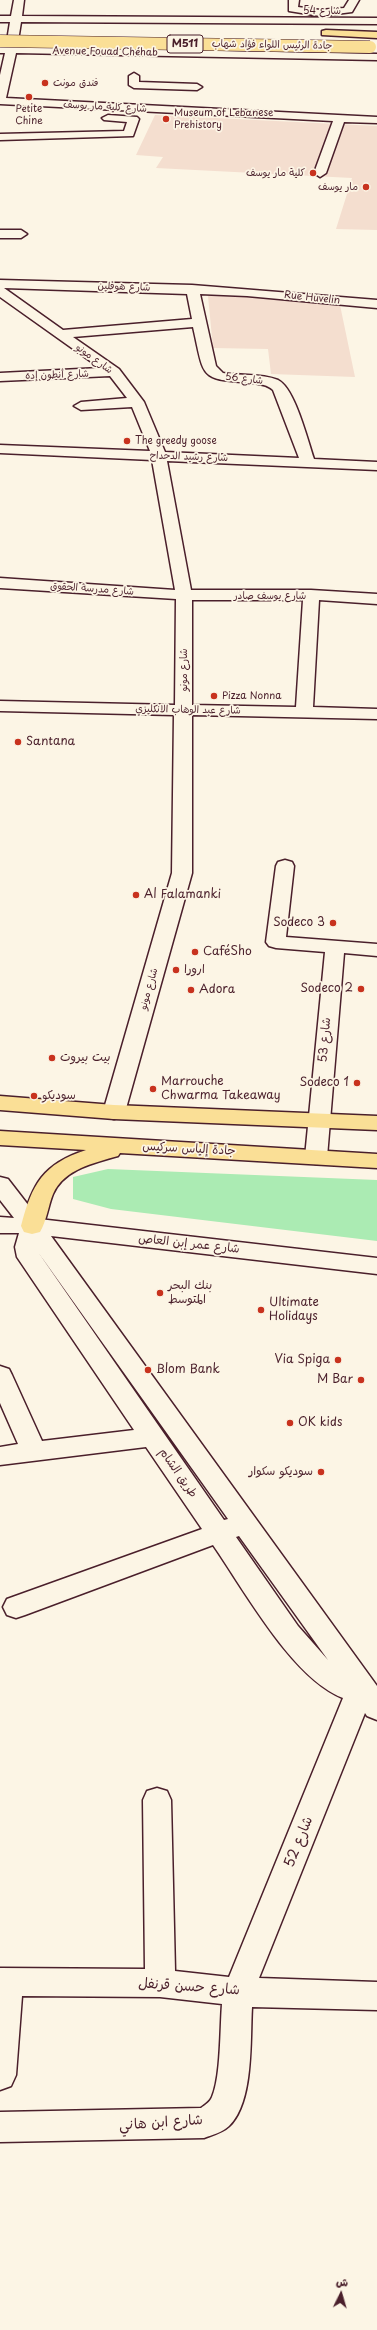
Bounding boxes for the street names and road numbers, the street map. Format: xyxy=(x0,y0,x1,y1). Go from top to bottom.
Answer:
street label: شارع 54 xyxy=(303,5,341,17)
road number: M511 xyxy=(167,35,203,53)
street label: جادة الرئيس اللواء فؤاد شهاب xyxy=(212,38,332,52)
street label: Avenue Fouad Chéhab xyxy=(52,45,158,59)
street label: شارع كلية مار يوسف xyxy=(63,99,147,115)
street label: شارع هوفلين xyxy=(97,280,151,294)
street label: Rue Huvelin xyxy=(283,289,341,307)
street label: شارع مونو xyxy=(73,342,115,376)
street label: شارع أنطون إده xyxy=(25,368,89,382)
street label: شارع 56 xyxy=(224,371,264,387)
street label: شارع رشيد الدحداح xyxy=(150,450,228,464)
street label: شارع مدرسة الحقوق xyxy=(50,580,134,598)
street label: شارع يوسف صادر xyxy=(234,590,306,602)
street label: شارع مونو xyxy=(178,649,190,691)
street label: شارع عبد الوهاب الانكليزي xyxy=(135,703,241,717)
street label: شارع مونو xyxy=(137,967,161,1011)
street label: شارع 53 xyxy=(316,1017,334,1063)
street label: جادة إلياس سركيس xyxy=(142,1139,236,1159)
street label: شارع عمر إبن العاص xyxy=(138,1232,240,1256)
street label: طريق الشام xyxy=(156,1445,200,1501)
street label: شارع 52 xyxy=(281,1814,317,1870)
street label: شارع حسن قرنفل xyxy=(138,1975,240,1999)
street label: شارع ابن هاني xyxy=(119,2112,203,2134)

